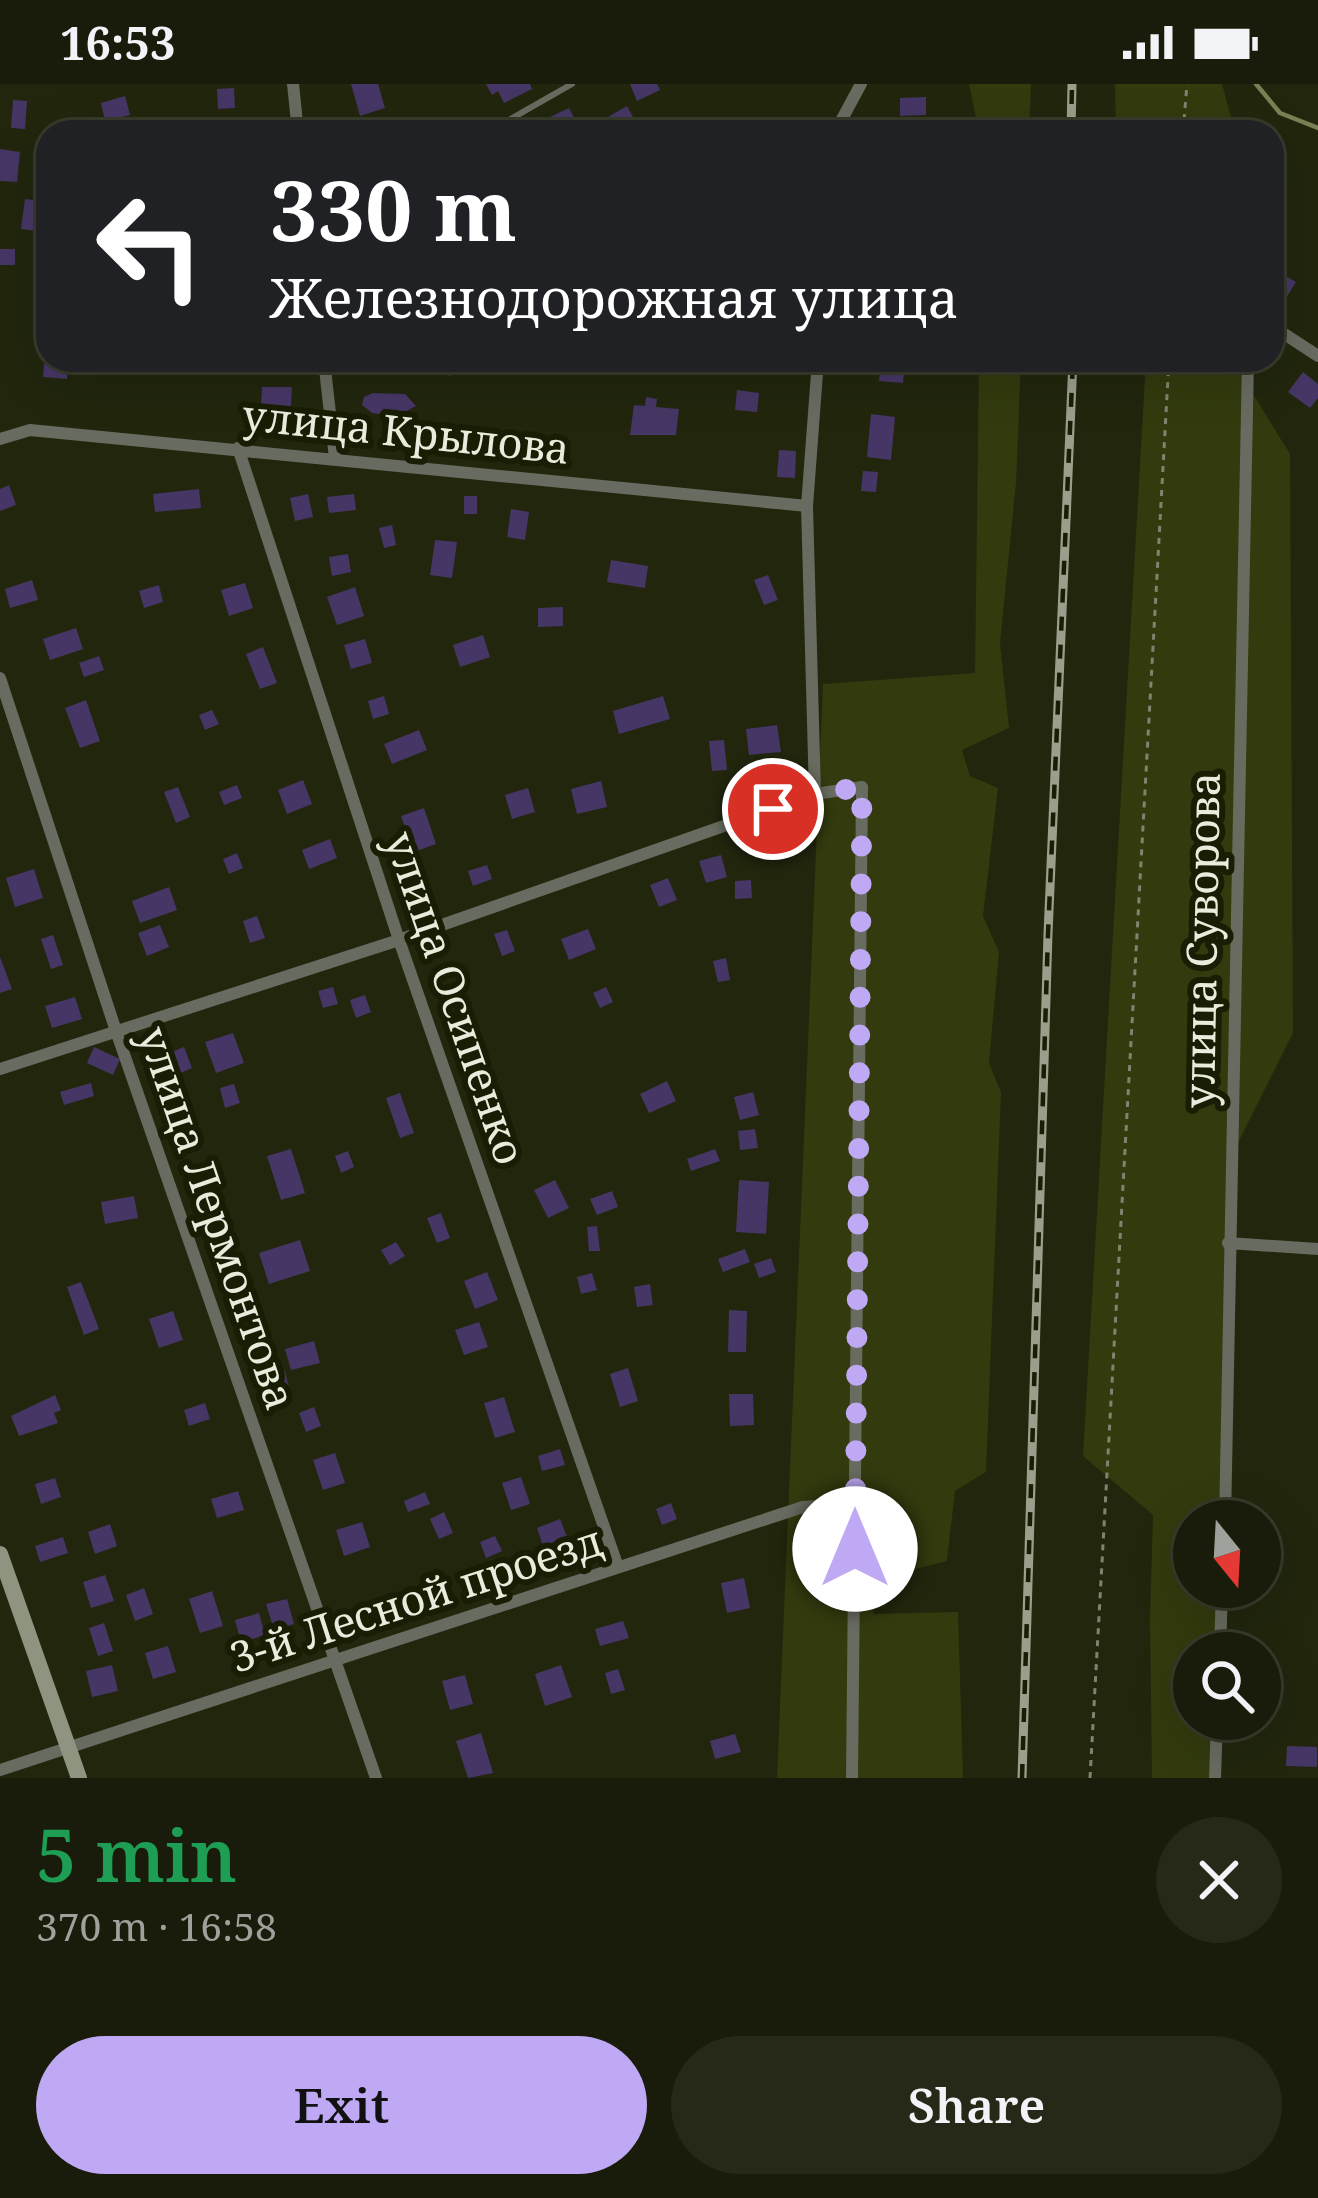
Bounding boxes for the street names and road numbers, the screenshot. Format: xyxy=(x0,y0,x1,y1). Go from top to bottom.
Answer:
street label: улица Крылова xyxy=(240,385,573,476)
street label: улица Суворова xyxy=(1169,772,1232,1108)
street label: улица Осипенко xyxy=(373,824,540,1171)
street label: улица Лермонтова xyxy=(126,1019,311,1417)
street label: 3-й Лесной проезд xyxy=(222,1510,609,1685)

